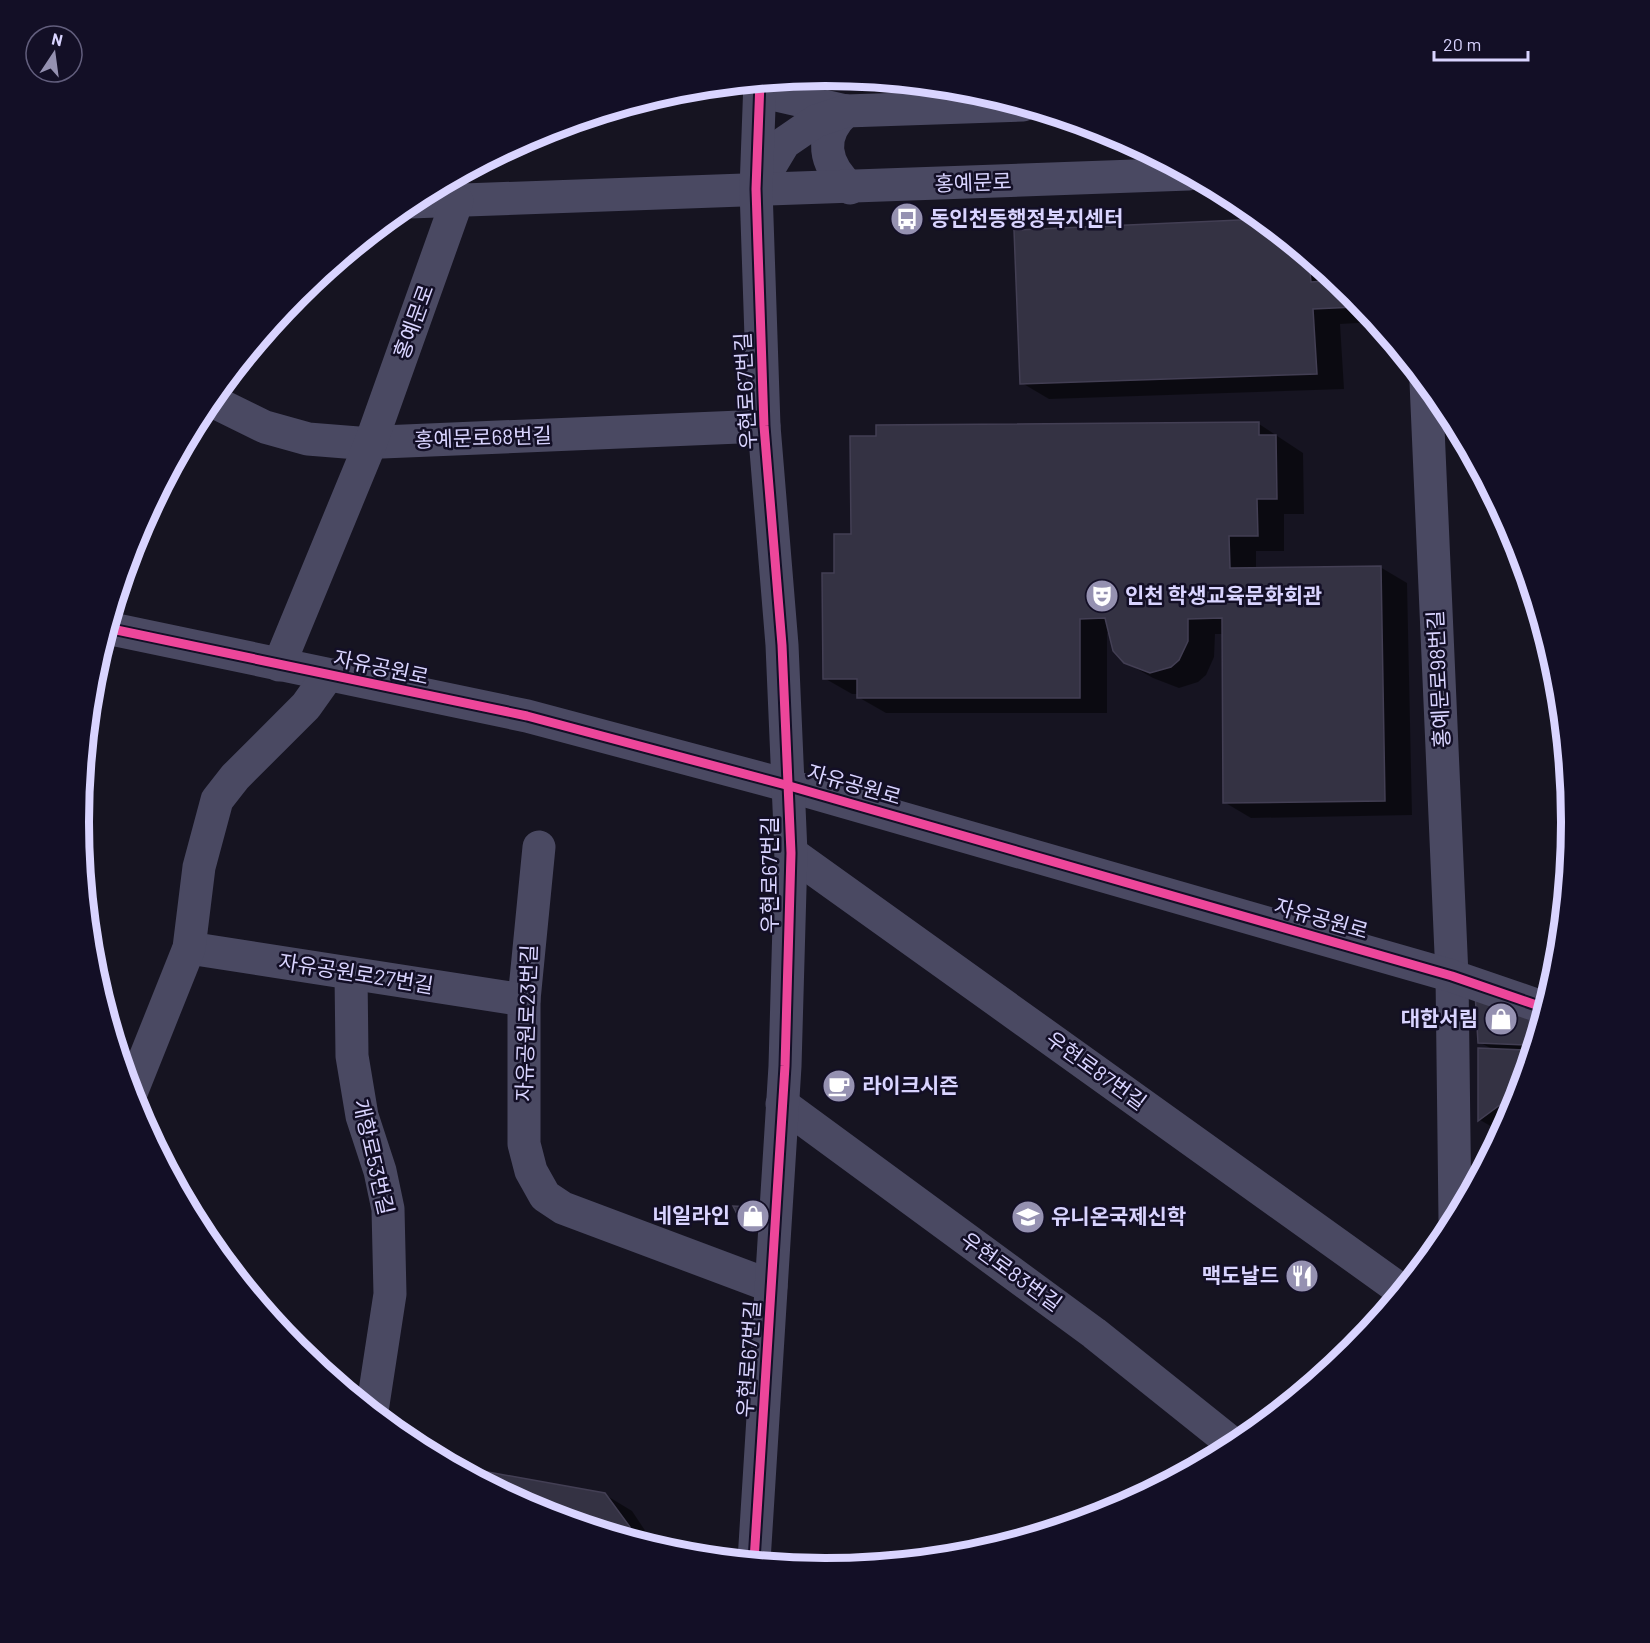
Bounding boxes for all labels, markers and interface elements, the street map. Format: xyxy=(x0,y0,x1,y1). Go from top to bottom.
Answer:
north arrow xyxy=(24,24,84,84)
scale bar xyxy=(1434,24,1528,62)
text: N xyxy=(50,28,65,49)
text: 20 m xyxy=(1443,33,1481,55)
street label: 홍예문로 xyxy=(934,168,1012,195)
bus stop icon: 동인천동행정복지센터 xyxy=(889,201,925,237)
place label: 동인천동행정복지센터 xyxy=(930,205,1123,230)
street label: 홍예문로 xyxy=(388,281,438,362)
street label: 우현로67번길 xyxy=(729,332,760,450)
street label: 홍예문로68번길 xyxy=(414,422,552,451)
theatre icon: 인천 학생교육문화회관 xyxy=(1084,578,1120,614)
place label: 인천 학생교육문화회관 xyxy=(1125,582,1322,607)
street label: 홍예문로98번길 xyxy=(1421,610,1454,749)
street label: 자유공원로 xyxy=(331,644,431,689)
street label: 자유공원로 xyxy=(805,758,904,809)
street label: 우현로67번길 xyxy=(756,816,781,934)
street label: 자유공원로 xyxy=(1272,892,1371,943)
street label: 자유공원로23번길 xyxy=(510,944,541,1102)
street label: 자유공원로27번길 xyxy=(277,948,435,997)
shop icon: 대한서림 xyxy=(1483,1001,1519,1037)
place label: 대한서림 xyxy=(1401,1005,1478,1030)
street label: 우현로87번길 xyxy=(1042,1025,1152,1114)
cafe icon: 라이크시즌 xyxy=(821,1068,857,1104)
place label: 라이크시즌 xyxy=(862,1072,959,1097)
street label: 개항로53번길 xyxy=(349,1096,400,1217)
shop icon: 네일라인 xyxy=(735,1198,771,1234)
school or university icon: 유니온국제신학 xyxy=(1010,1199,1046,1235)
place label: 네일라인 xyxy=(653,1202,730,1227)
place label: 유니온국제신학 xyxy=(1051,1203,1186,1228)
street label: 우현로83번길 xyxy=(957,1226,1067,1316)
restaurant icon: 맥도날드 xyxy=(1284,1258,1320,1294)
place label: 맥도날드 xyxy=(1202,1262,1279,1287)
street label: 우현로67번길 xyxy=(731,1299,764,1418)

